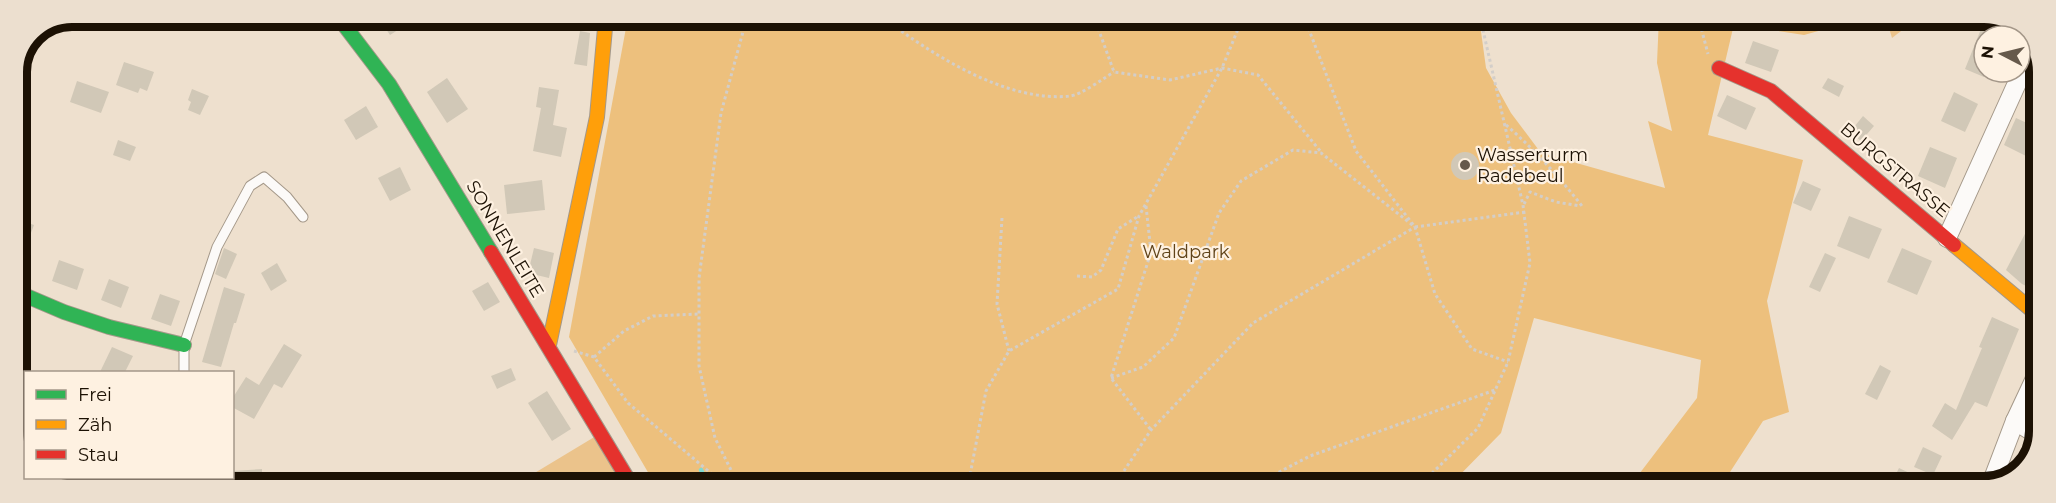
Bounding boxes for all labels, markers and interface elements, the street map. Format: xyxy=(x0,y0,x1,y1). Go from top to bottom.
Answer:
north arrow xyxy=(1972,24,2032,84)
text: N xyxy=(1977,45,1998,60)
street label: BURGSTRASSE xyxy=(1836,118,1954,222)
place label: Wasserturm Radebeul xyxy=(1477,144,1588,187)
marker: Wasserturm Radebeul xyxy=(1458,158,1472,172)
street label: SONNENLEITE xyxy=(461,177,549,301)
park label: Waldpark xyxy=(1142,241,1230,263)
legend xyxy=(24,371,234,479)
text: Frei xyxy=(78,384,112,406)
text: Zäh xyxy=(78,414,113,436)
text: Stau xyxy=(78,444,119,466)

